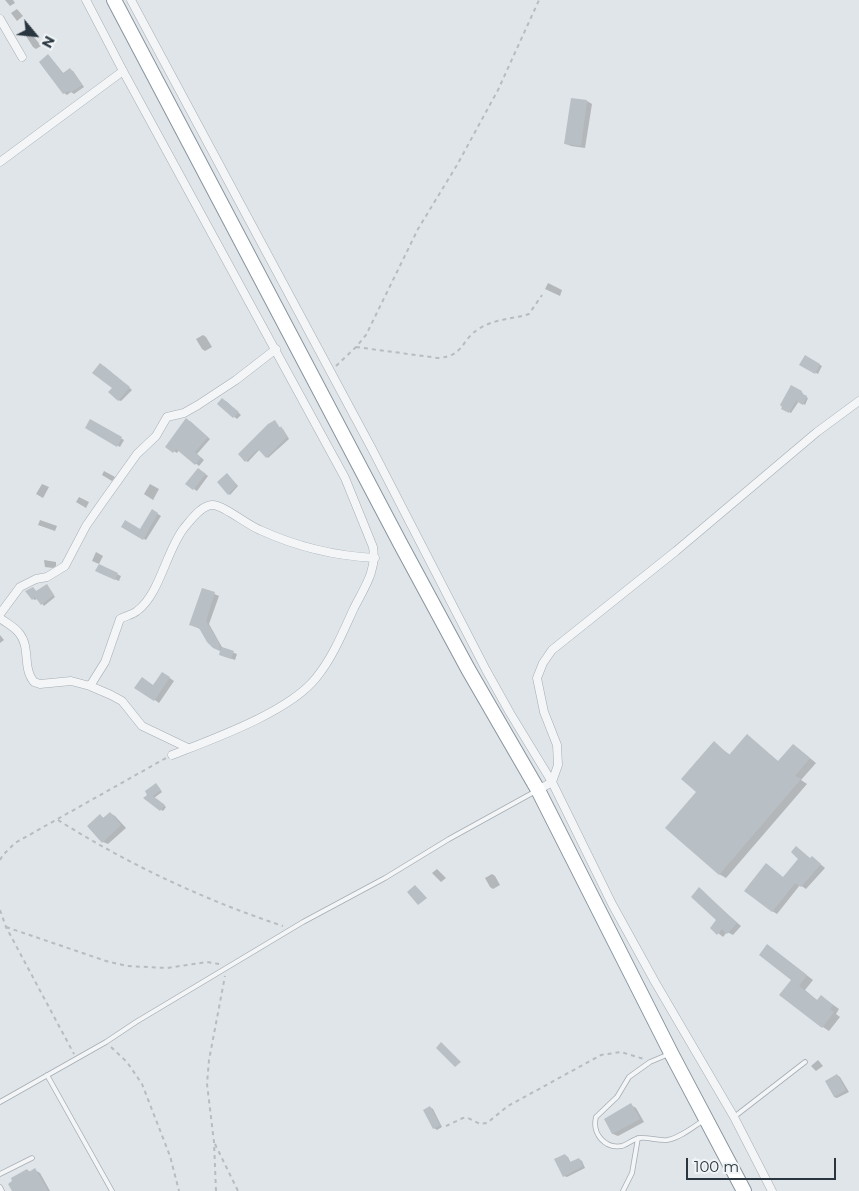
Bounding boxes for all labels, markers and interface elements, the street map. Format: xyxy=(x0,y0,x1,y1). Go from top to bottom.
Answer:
north arrow xyxy=(10,10,60,60)
text: N xyxy=(38,33,59,51)
scale bar xyxy=(689,1148,839,1180)
text: 100 m xyxy=(694,1157,739,1176)

